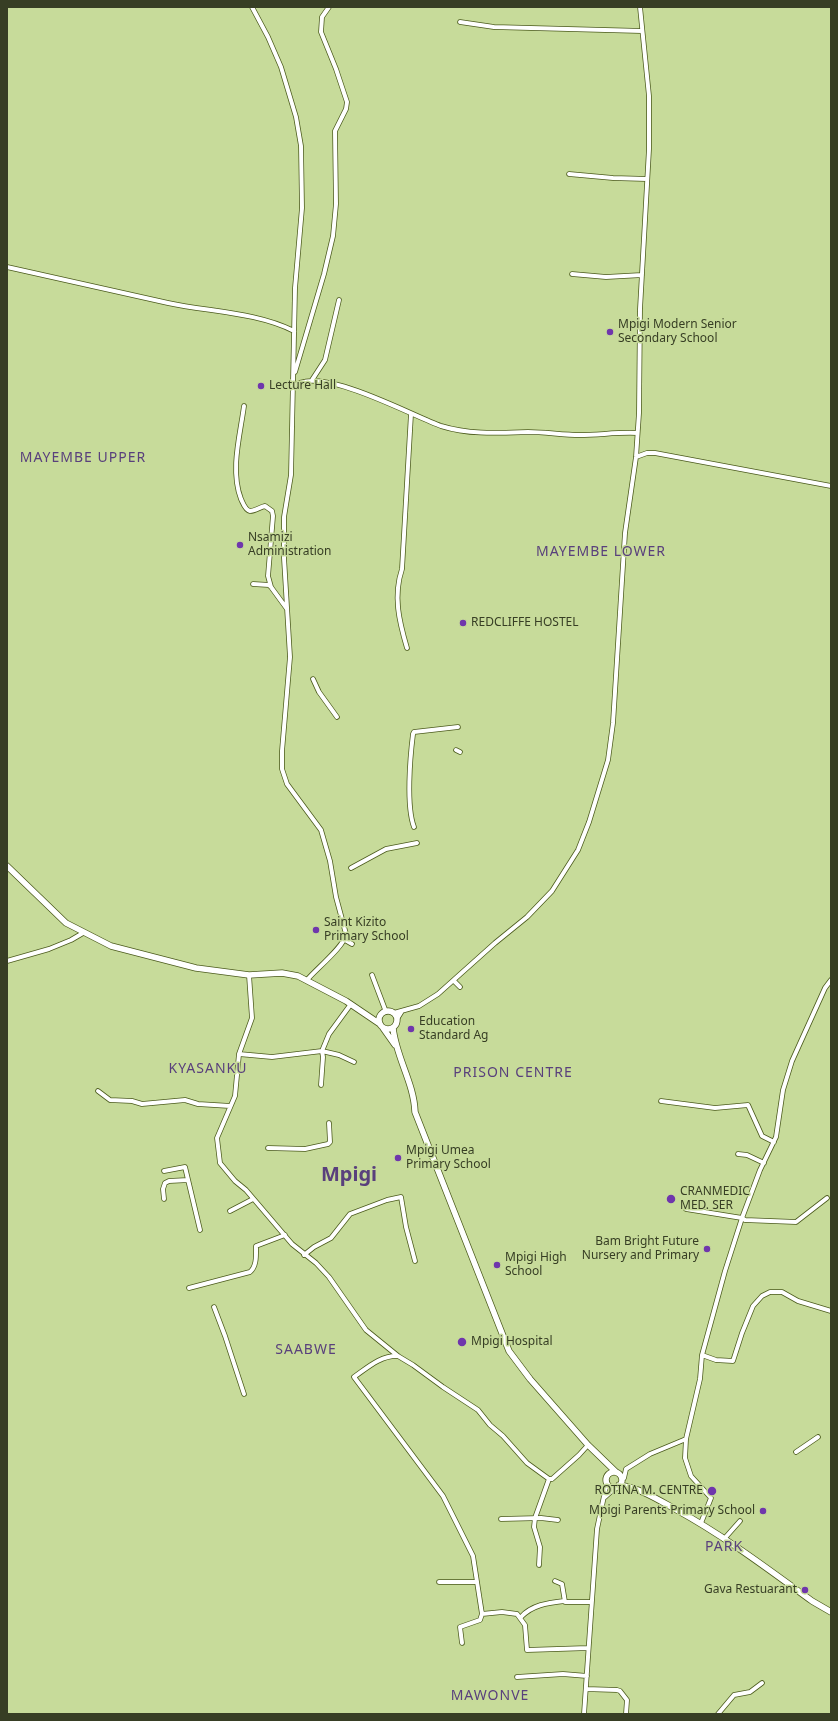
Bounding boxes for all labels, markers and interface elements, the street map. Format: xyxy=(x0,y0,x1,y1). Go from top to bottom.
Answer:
place label: Mpigi Modern Senior Secondary School xyxy=(618,318,737,346)
marker: Mpigi Modern Senior Secondary School xyxy=(605,327,615,337)
place label: Lecture Hall xyxy=(269,379,336,393)
marker: Lecture Hall xyxy=(256,381,266,391)
district label: MAYEMBE UPPER xyxy=(20,450,146,466)
place label: Nsamizi Administration xyxy=(248,531,332,559)
marker: Nsamizi Administration xyxy=(235,540,245,550)
district label: MAYEMBE LOWER xyxy=(536,544,666,560)
place label: REDCLIFFE HOSTEL xyxy=(471,616,579,630)
marker: REDCLIFFE HOSTEL xyxy=(458,618,468,628)
place label: Saint Kizito Primary School xyxy=(324,916,409,944)
marker: Saint Kizito Primary School xyxy=(311,925,321,935)
place label: Education Standard Ag xyxy=(419,1015,488,1043)
marker: Education Standard Ag xyxy=(406,1024,416,1034)
district label: KYASANKU xyxy=(169,1061,247,1077)
district label: PRISON CENTRE xyxy=(453,1065,573,1081)
place label: Mpigi Umea Primary School xyxy=(406,1144,491,1172)
marker: Mpigi Umea Primary School xyxy=(393,1153,403,1163)
district label: Mpigi xyxy=(321,1163,377,1187)
place label: CRANMEDIC MED. SER xyxy=(680,1185,750,1213)
marker: CRANMEDIC MED. SER xyxy=(665,1193,677,1205)
place label: Bam Bright Future Nursery and Primary xyxy=(582,1235,699,1263)
marker: Bam Bright Future Nursery and Primary xyxy=(702,1244,712,1254)
place label: Mpigi High School xyxy=(505,1251,567,1279)
marker: Mpigi High School xyxy=(492,1260,502,1270)
place label: Mpigi Hospital xyxy=(471,1335,552,1349)
marker: Mpigi Hospital xyxy=(456,1336,468,1348)
district label: SAABWE xyxy=(275,1342,337,1358)
place label: ROTINA M. CENTRE xyxy=(594,1484,703,1498)
marker: ROTINA M. CENTRE xyxy=(706,1485,718,1497)
place label: Mpigi Parents Primary School xyxy=(589,1504,755,1518)
marker: Mpigi Parents Primary School xyxy=(758,1506,768,1516)
district label: PARK xyxy=(705,1539,743,1555)
place label: Gava Restuarant xyxy=(704,1583,797,1597)
marker: Gava Restuarant xyxy=(800,1585,810,1595)
district label: MAWONVE xyxy=(451,1688,529,1704)

